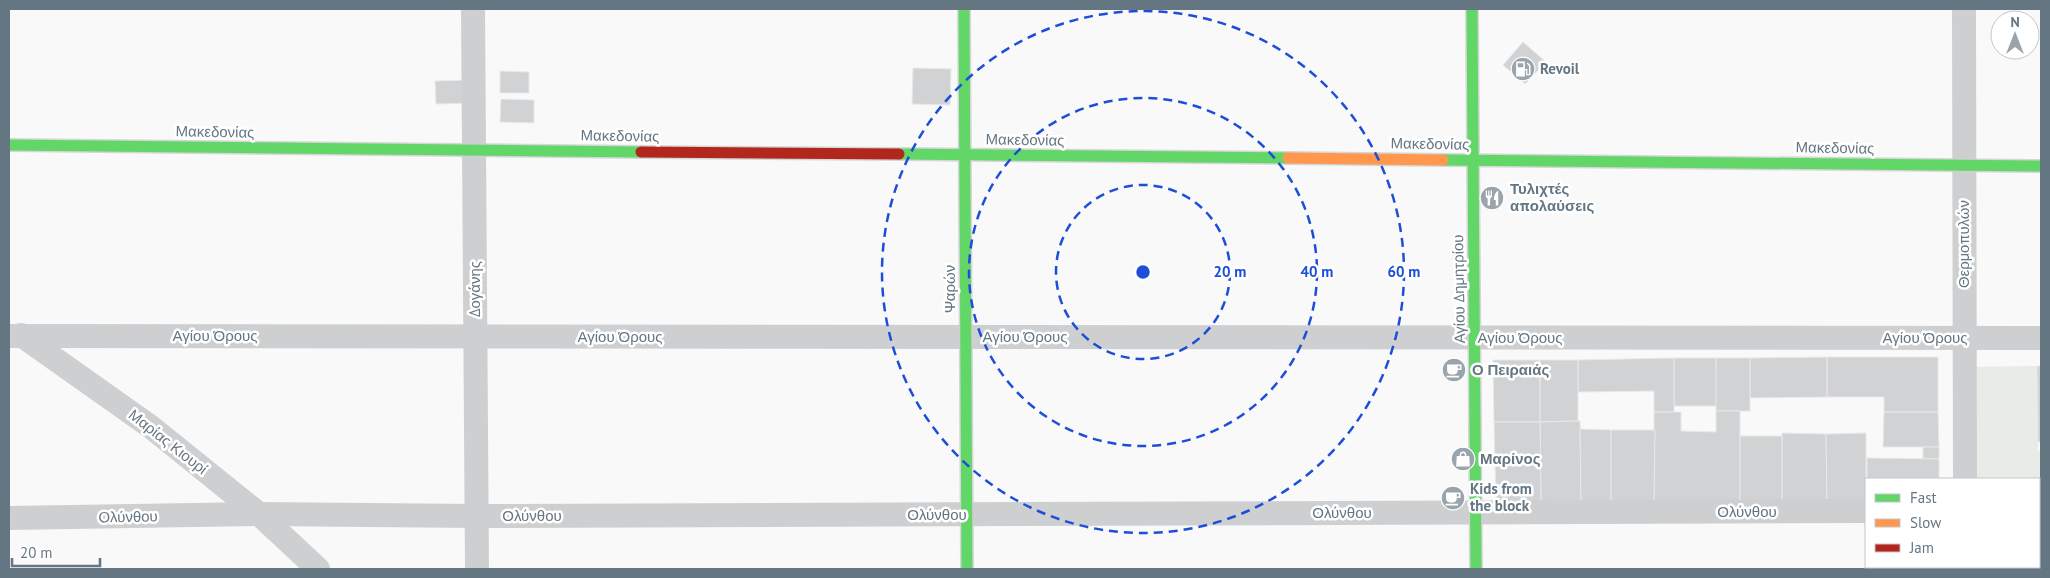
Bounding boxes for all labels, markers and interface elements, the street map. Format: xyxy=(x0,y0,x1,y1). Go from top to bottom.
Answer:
north arrow xyxy=(1990,10,2040,60)
text: N xyxy=(2010,13,2020,31)
fuel station icon: Revoil xyxy=(1510,56,1536,82)
place label: Revoil xyxy=(1540,59,1580,78)
street label: Μακεδονίας xyxy=(175,121,255,142)
street label: Μακεδονίας xyxy=(580,125,660,146)
street label: Μακεδονίας xyxy=(985,129,1065,150)
street label: Μακεδονίας xyxy=(1390,133,1470,154)
street label: Μακεδονίας xyxy=(1795,137,1875,158)
place label: Τυλιχτές απολαύσεις xyxy=(1510,179,1594,215)
restaurant icon: Τυλιχτές απολαύσεις xyxy=(1479,185,1505,211)
street label: Θερμοπυλών xyxy=(1954,200,1973,288)
street label: Αγίου Δημητρίου xyxy=(1448,234,1469,344)
street label: Δογάνης xyxy=(465,261,484,317)
text: 20 m xyxy=(1214,262,1246,281)
text: 40 m xyxy=(1301,262,1333,281)
text: 60 m xyxy=(1388,262,1420,281)
centre of rings xyxy=(1134,263,1152,281)
street label: Ψαρών xyxy=(940,265,959,313)
street label: Αγίου Όρους xyxy=(172,326,258,345)
street label: Αγίου Όρους xyxy=(577,327,663,346)
street label: Αγίου Όρους xyxy=(982,327,1068,346)
street label: Αγίου Όρους xyxy=(1477,328,1563,347)
street label: Αγίου Όρους xyxy=(1882,328,1968,347)
cafe icon: Ο Πειραιάς xyxy=(1441,357,1467,383)
place label: Ο Πειραιάς xyxy=(1472,360,1549,379)
street label: Μαρίας Κιουρί xyxy=(125,405,212,479)
shop icon: Μαρίνος xyxy=(1450,446,1476,472)
place label: Μαρίνος xyxy=(1480,449,1541,468)
legend xyxy=(1865,478,2040,568)
place label: Kids from the block xyxy=(1470,479,1532,515)
cafe icon: Kids from the block xyxy=(1440,485,1466,511)
text: Fast xyxy=(1910,488,1937,507)
street label: Ολύνθου xyxy=(1717,502,1777,521)
street label: Ολύνθου xyxy=(1312,503,1372,522)
street label: Ολύνθου xyxy=(907,505,967,524)
street label: Ολύνθου xyxy=(98,506,158,527)
street label: Ολύνθου xyxy=(502,506,562,525)
text: Slow xyxy=(1910,513,1941,532)
scale bar xyxy=(12,536,100,568)
text: Jam xyxy=(1909,538,1934,557)
text: 20 m xyxy=(20,543,53,562)

